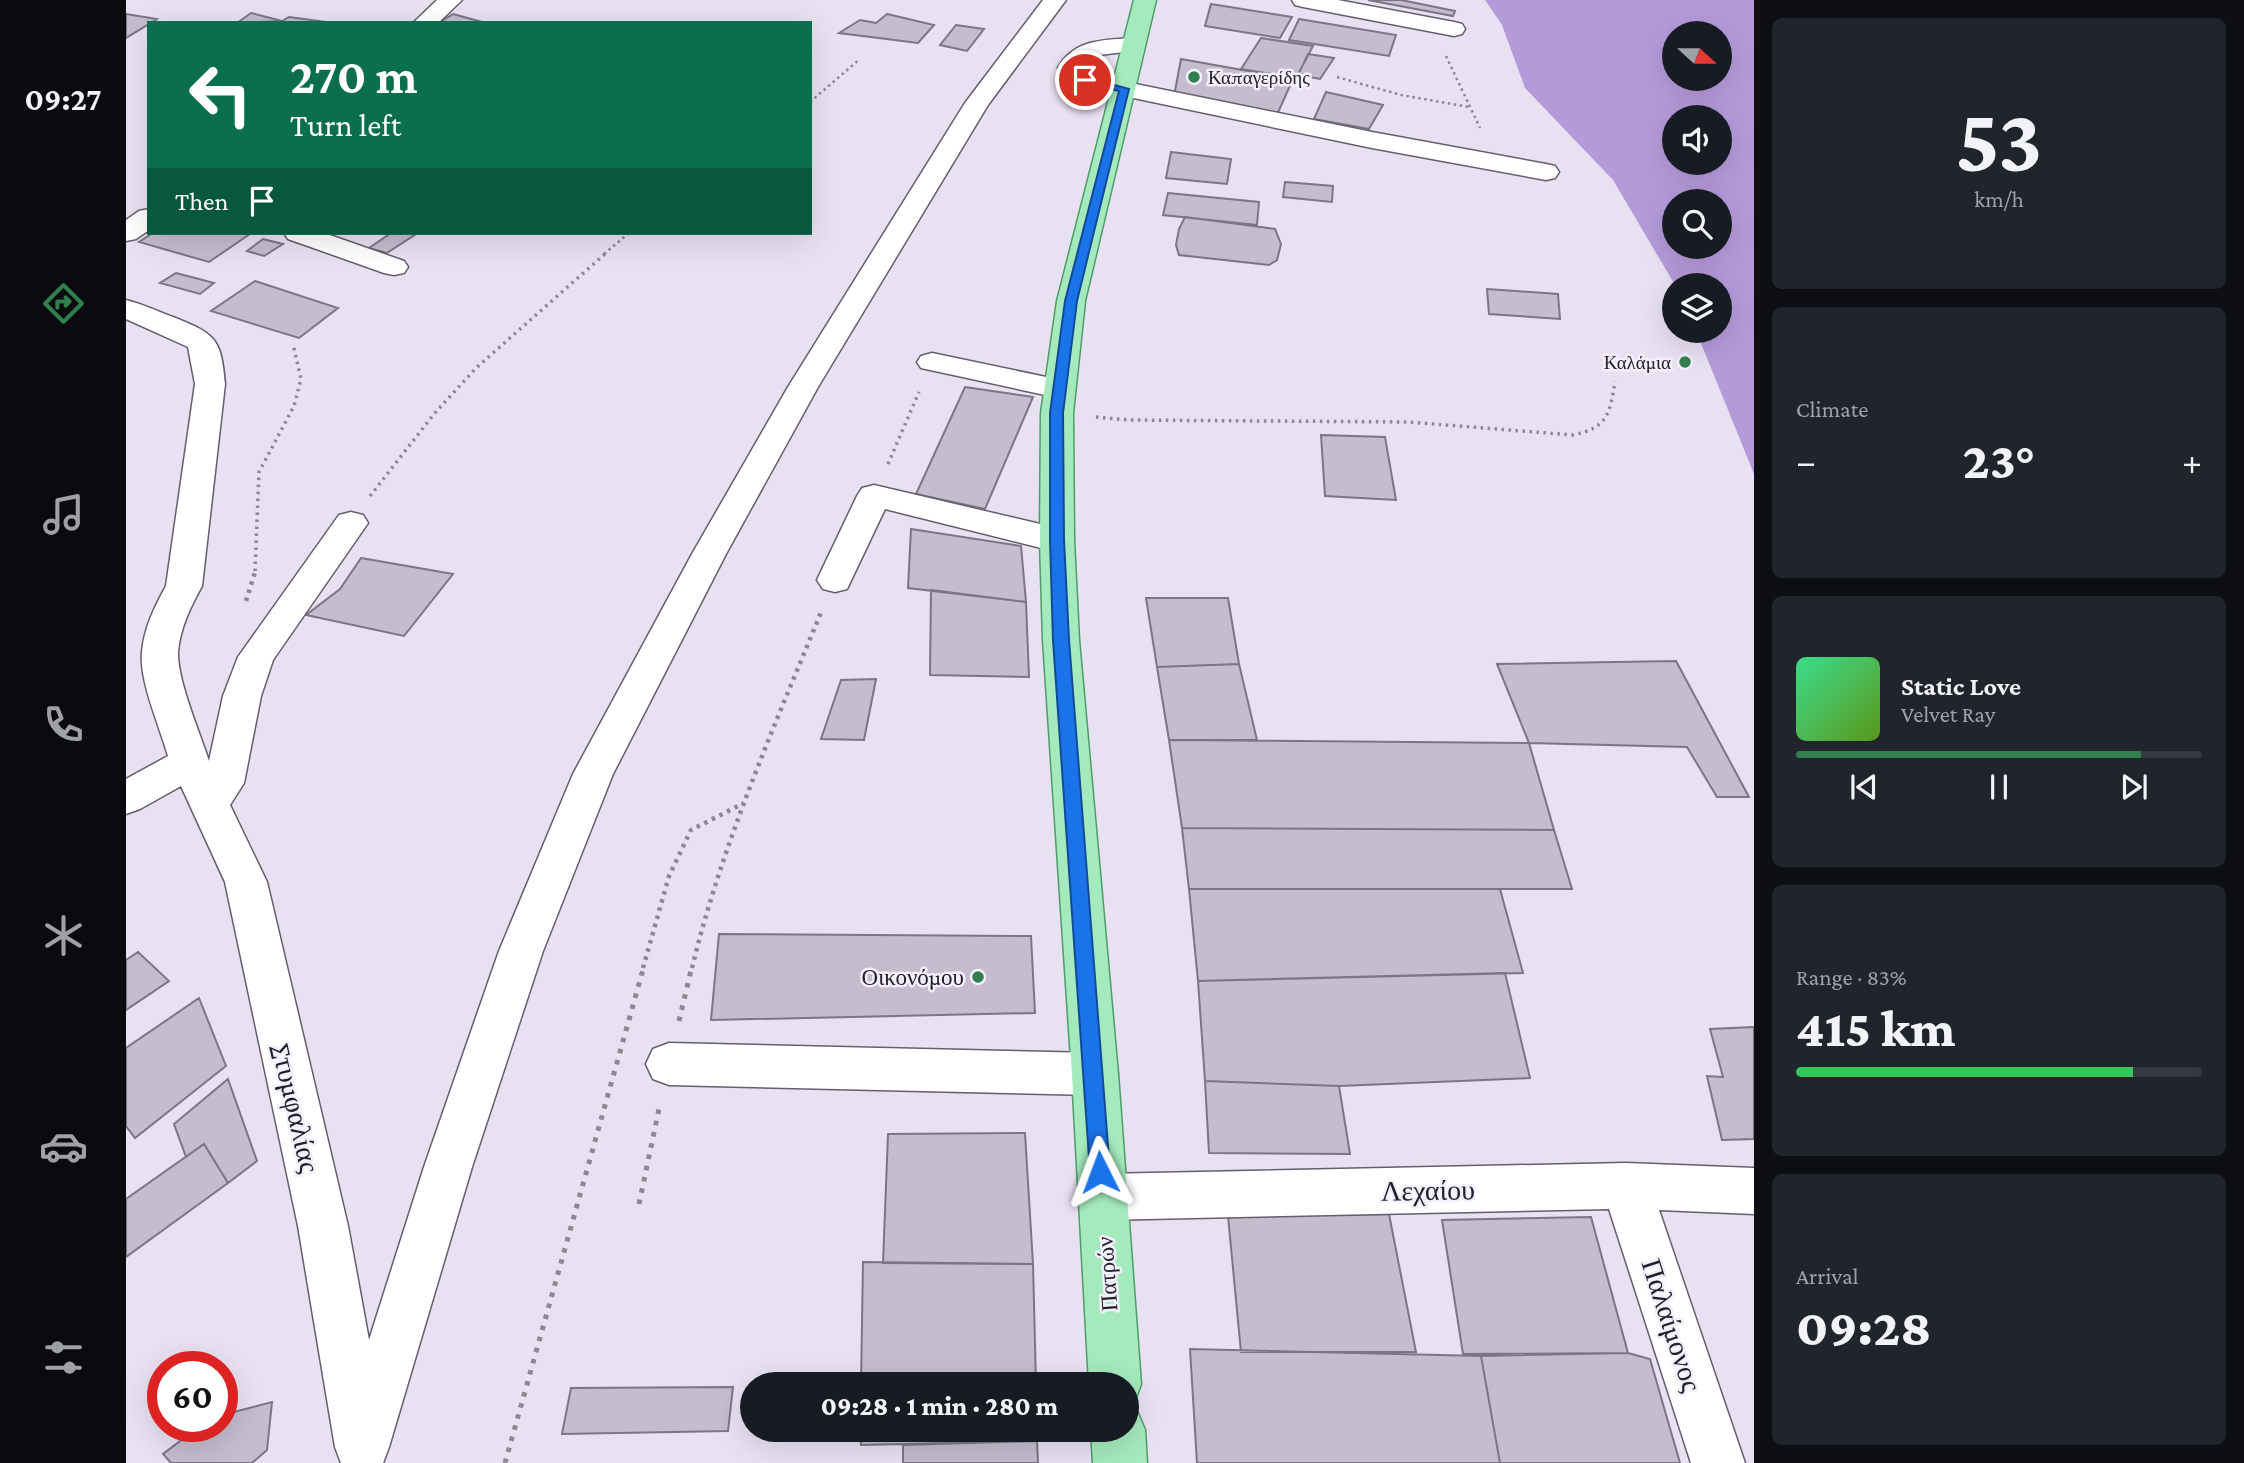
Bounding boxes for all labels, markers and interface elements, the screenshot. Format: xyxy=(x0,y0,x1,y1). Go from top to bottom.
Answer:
north arrow xyxy=(1662,21,1732,91)
map controls xyxy=(1662,21,1732,343)
icon: left xyxy=(175,49,266,140)
text: 270 m xyxy=(290,49,418,104)
pin xyxy=(1055,50,1115,110)
icon: arrive xyxy=(1066,61,1104,99)
place label: Καπαγερίδης xyxy=(1208,67,1310,88)
marker: Καπαγερίδης xyxy=(1186,69,1202,85)
text: 09:27 xyxy=(25,81,101,117)
text: 53 xyxy=(1956,89,2042,191)
button: sound xyxy=(1662,105,1732,175)
text: Turn left xyxy=(290,107,401,143)
icon: arrive xyxy=(243,182,281,220)
text: km/h xyxy=(1974,186,2024,212)
text: Then xyxy=(175,187,229,216)
button: search xyxy=(1662,189,1732,259)
button: layers xyxy=(1662,273,1732,343)
icon: directions xyxy=(39,279,88,328)
place label: Καλάμια xyxy=(1604,352,1671,373)
marker: Καλάμια xyxy=(1677,354,1693,370)
text: Climate xyxy=(1796,396,1868,422)
text: 23° xyxy=(1963,431,2035,489)
text: − xyxy=(1796,440,1816,482)
text: + xyxy=(2182,440,2202,482)
icon: music xyxy=(39,490,88,539)
text: Static Love xyxy=(1901,672,2021,701)
icon: phone xyxy=(39,700,88,749)
text: Velvet Ray xyxy=(1901,701,1995,727)
icon: previous xyxy=(1845,768,1883,806)
icon: pause xyxy=(1980,768,2018,806)
icon: next xyxy=(2115,768,2153,806)
icon: climate xyxy=(39,911,88,960)
place label: Οικονόμου xyxy=(862,964,964,990)
text: Range · 83% xyxy=(1796,964,1907,990)
marker: Οικονόμου xyxy=(970,969,986,985)
text: 415 km xyxy=(1796,999,1955,1057)
street label: Στυμφαλίας xyxy=(266,1041,325,1176)
icon: car xyxy=(39,1122,88,1171)
position arrow xyxy=(1063,1135,1137,1209)
street label: Λεχαίου xyxy=(1381,1174,1475,1207)
street label: Πατρών xyxy=(1091,1236,1123,1312)
street label: Παλαίμονος xyxy=(1636,1255,1707,1395)
text: Arrival xyxy=(1796,1263,1859,1289)
text: 09:28 xyxy=(1796,1298,1931,1356)
icon: filters xyxy=(39,1333,88,1382)
speed limit sign: 60 xyxy=(147,1351,238,1442)
text: 09:28 · 1 min · 280 m xyxy=(821,1392,1058,1421)

